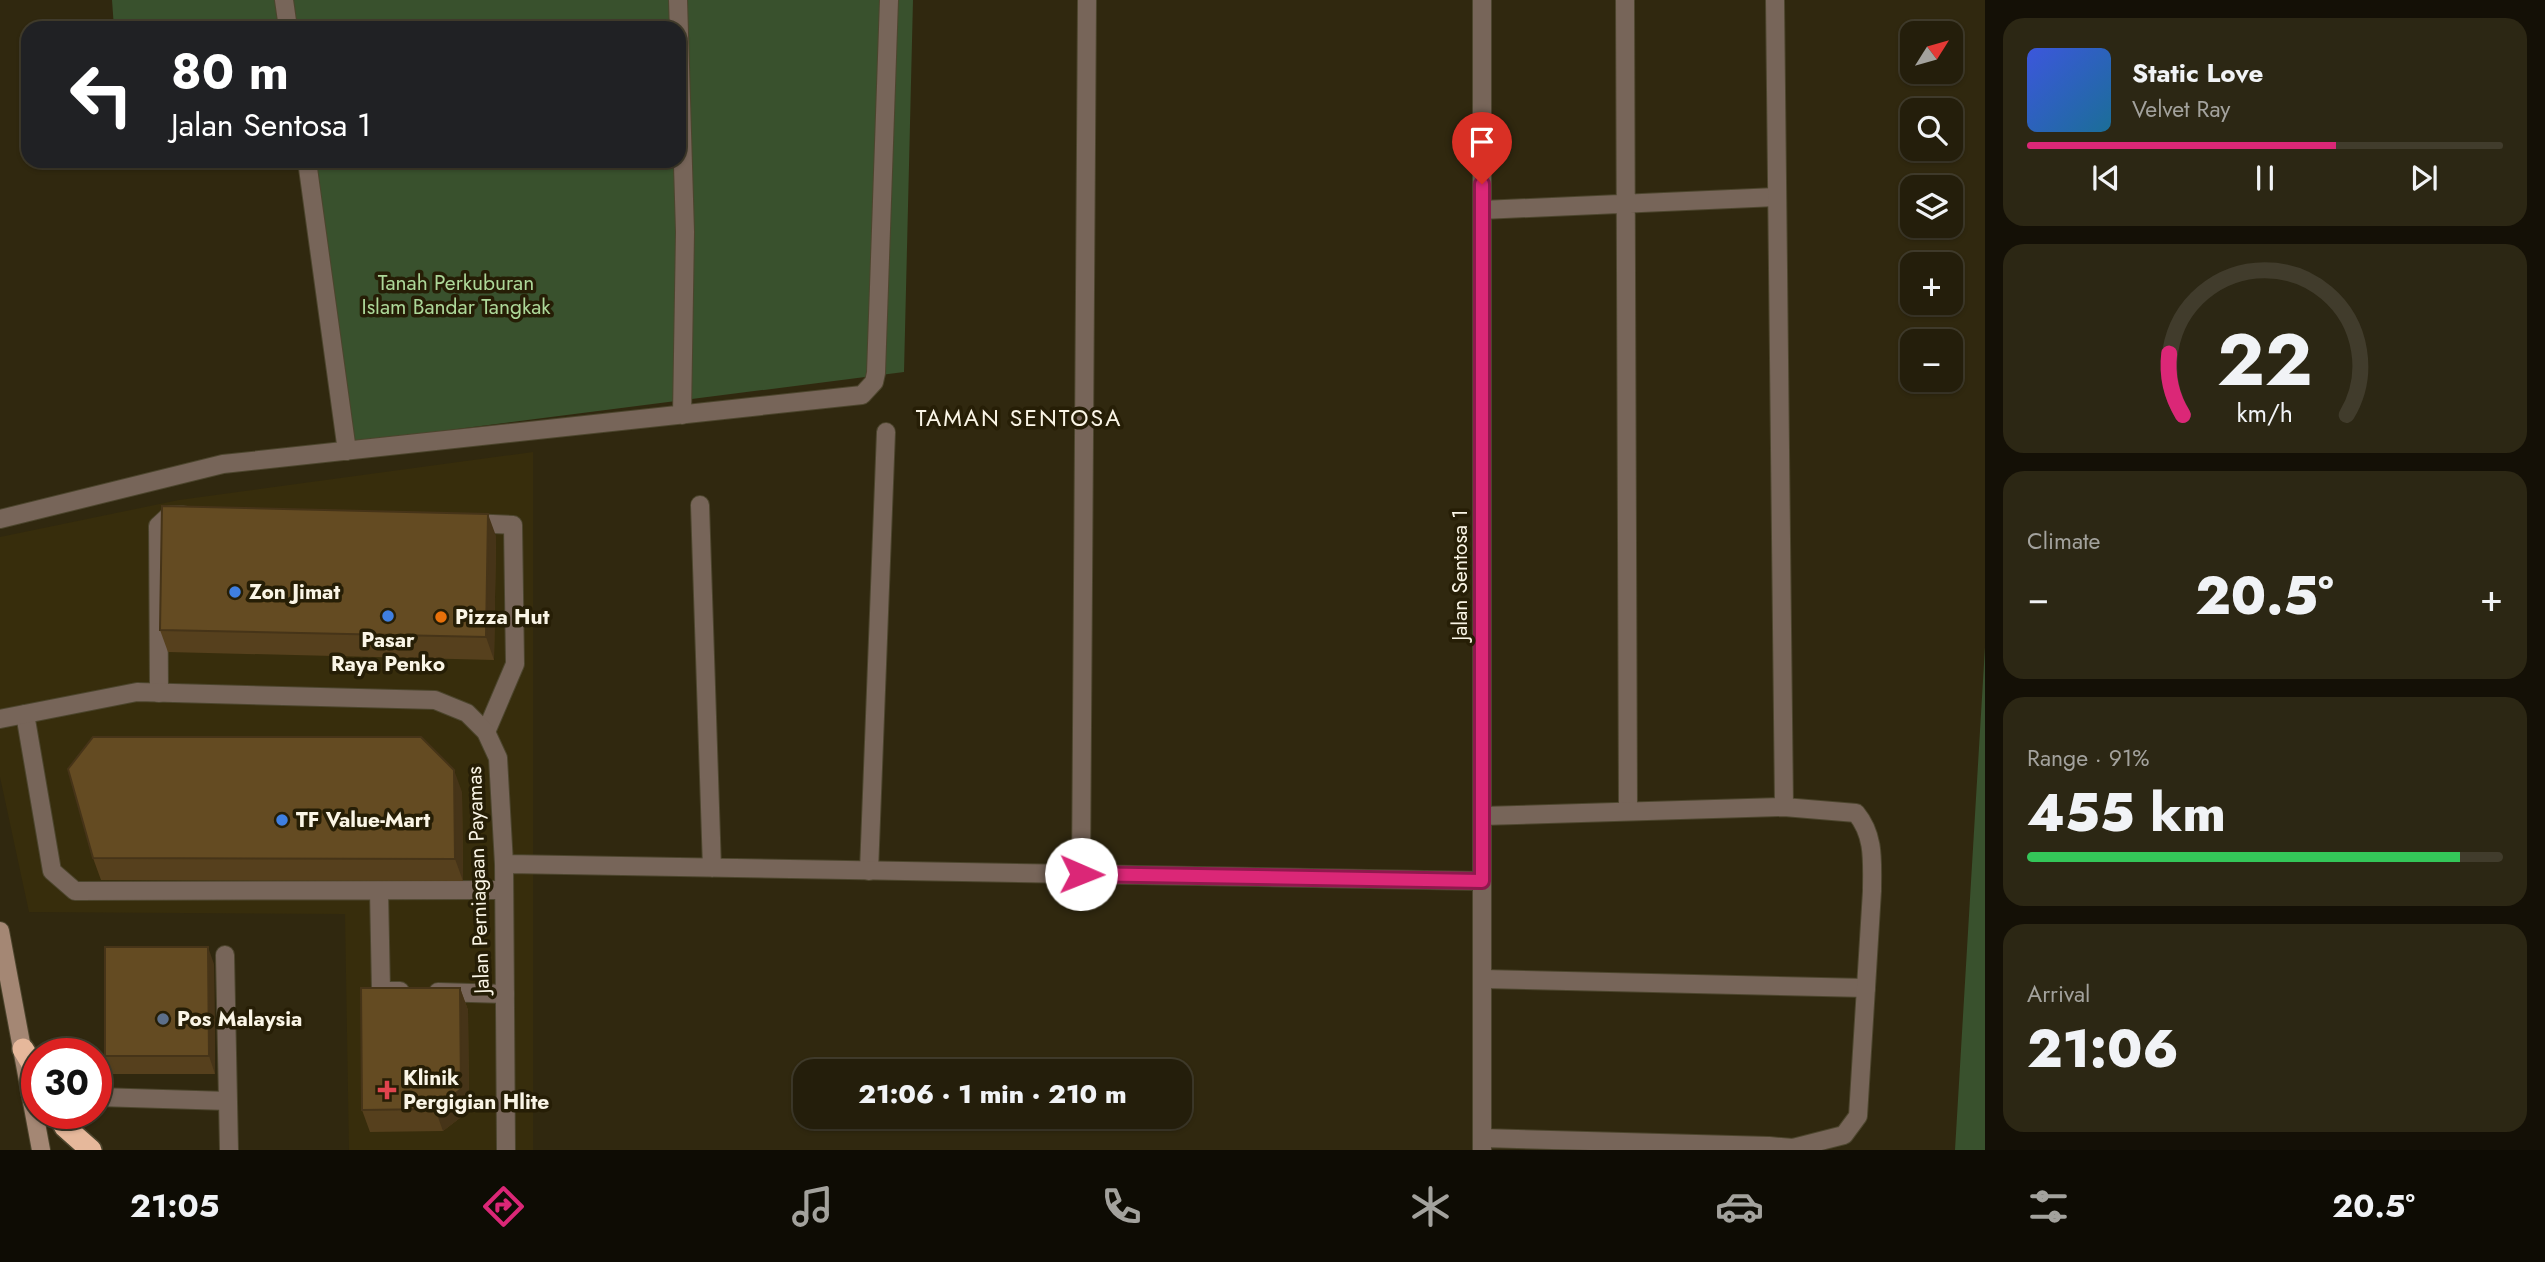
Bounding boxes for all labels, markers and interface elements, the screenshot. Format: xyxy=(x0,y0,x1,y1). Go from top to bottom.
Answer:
north arrow xyxy=(1900,21,1964,84)
map controls xyxy=(1900,21,1963,392)
text: 80 m xyxy=(171,37,289,107)
icon: left xyxy=(56,49,147,140)
text: Static Love xyxy=(2132,54,2264,92)
text: Velvet Ray xyxy=(2132,92,2230,126)
button: search xyxy=(1900,98,1963,161)
text: Jalan Sentosa 1 xyxy=(171,102,371,148)
pin xyxy=(1452,112,1512,184)
icon: arrive xyxy=(1463,123,1501,161)
icon: previous xyxy=(2087,159,2125,197)
icon: pause xyxy=(2246,159,2284,197)
icon: next xyxy=(2405,159,2443,197)
button: layers xyxy=(1900,175,1963,238)
button: + xyxy=(1900,252,1963,315)
park label: Tanah Perkuburan Islam Bandar Tangkak xyxy=(362,268,551,322)
text: 22 xyxy=(2217,307,2313,412)
button: − xyxy=(1900,329,1963,392)
text: km/h xyxy=(2237,394,2293,430)
district label: TAMAN SENTOSA xyxy=(916,401,1122,435)
street label: Jalan Sentosa 1 xyxy=(1445,509,1475,644)
text: Climate xyxy=(2027,524,2100,558)
text: 20.5° xyxy=(2195,558,2334,634)
text: − xyxy=(2027,570,2049,625)
text: + xyxy=(2480,570,2503,625)
place label: Zon Jimat xyxy=(249,577,340,607)
marker: Zon Jimat xyxy=(227,584,243,600)
place label: Pizza Hut xyxy=(455,602,550,632)
marker: Pasar Raya Penko xyxy=(380,608,396,624)
marker: Pizza Hut xyxy=(433,609,449,625)
place label: Pasar Raya Penko xyxy=(331,625,445,679)
text: Range · 91% xyxy=(2027,741,2150,775)
street label: Jalan Perniagaan Payamas xyxy=(459,766,497,997)
text: 455 km xyxy=(2027,775,2226,851)
place label: TF Value-Mart xyxy=(296,805,430,835)
marker: TF Value-Mart xyxy=(274,812,290,828)
position arrow xyxy=(1044,837,1118,911)
text: Arrival xyxy=(2027,977,2090,1011)
place label: Pos Malaysia xyxy=(177,1004,302,1034)
marker: Pos Malaysia xyxy=(155,1011,171,1027)
text: 21:06 xyxy=(2027,1011,2179,1087)
speed limit sign: 30 xyxy=(21,1038,112,1129)
place label: Klinik Pergigian Hlite xyxy=(403,1063,549,1117)
text: 21:06 · 1 min · 210 m xyxy=(858,1075,1127,1113)
marker: Klinik Pergigian Hlite xyxy=(377,1080,397,1100)
icon: directions xyxy=(479,1182,528,1231)
icon: music xyxy=(788,1182,837,1231)
icon: phone xyxy=(1097,1182,1146,1231)
icon: climate xyxy=(1406,1182,1455,1231)
icon: car xyxy=(1715,1182,1764,1231)
icon: filters xyxy=(2024,1182,2073,1231)
text: 21:05 xyxy=(130,1183,219,1229)
text: 20.5° xyxy=(2332,1183,2415,1229)

